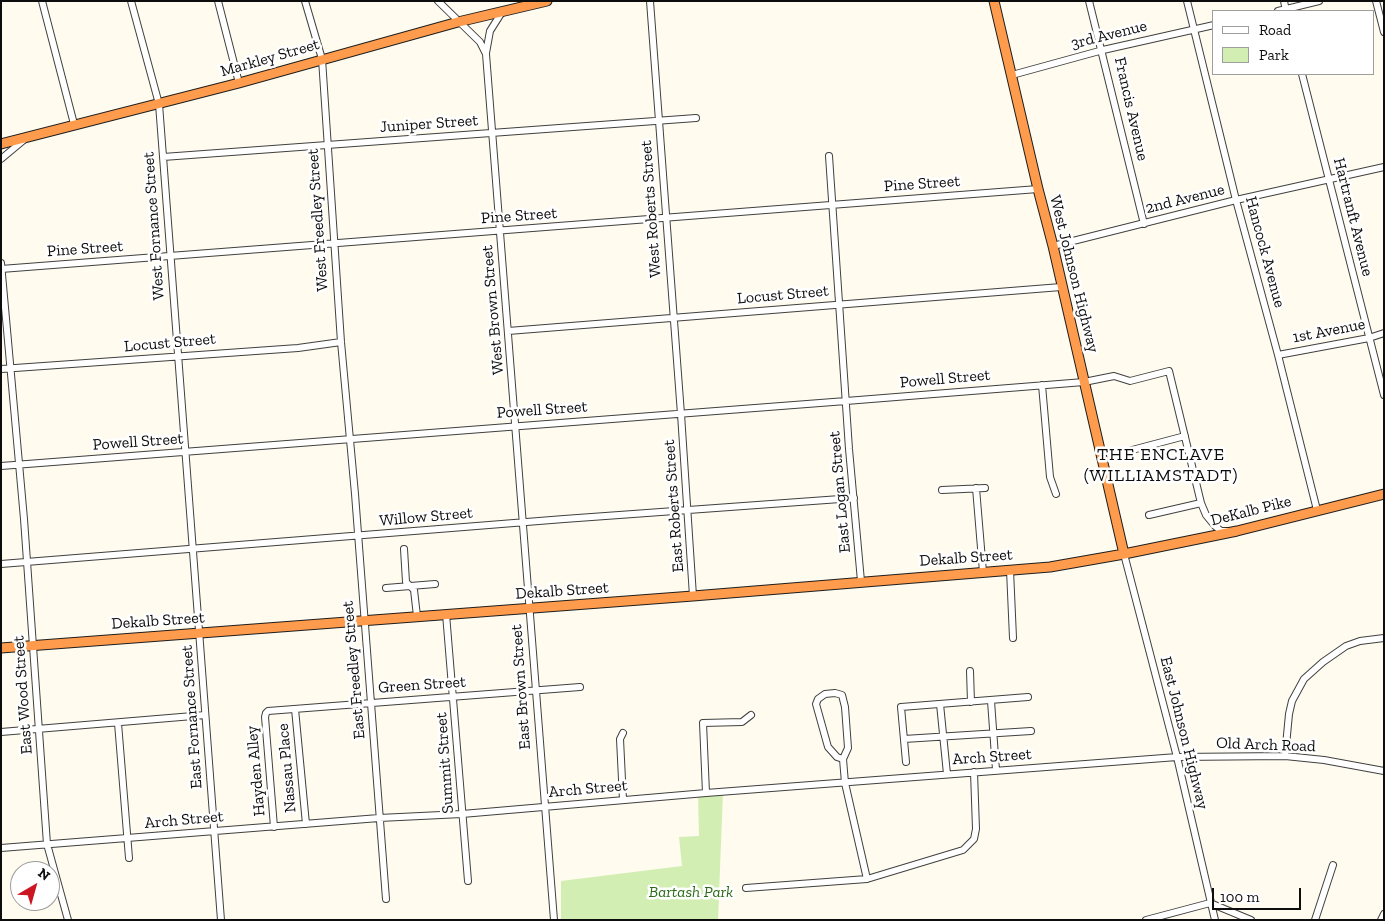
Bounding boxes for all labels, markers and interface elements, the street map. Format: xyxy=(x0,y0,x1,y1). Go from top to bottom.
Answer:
legend xyxy=(1212,10,1375,75)
street label: 3rd Avenue xyxy=(1069,16,1149,54)
text: Road xyxy=(1259,21,1291,39)
street label: Markley Street xyxy=(218,35,322,81)
text: Park xyxy=(1259,46,1289,64)
street label: Francis Avenue xyxy=(1110,55,1152,163)
street label: Juniper Street xyxy=(379,111,479,137)
street label: West Roberts Street xyxy=(637,140,665,278)
street label: West Freedley Street xyxy=(303,148,333,292)
street label: West Fornance Street xyxy=(139,151,169,301)
street label: Hartranft Avenue xyxy=(1329,156,1377,278)
street label: Pine Street xyxy=(883,172,961,196)
street label: 2nd Avenue xyxy=(1144,180,1226,218)
street label: West Johnson Highway xyxy=(1045,193,1103,355)
street label: Hancock Avenue xyxy=(1241,194,1289,310)
street label: Pine Street xyxy=(480,204,558,228)
street label: Pine Street xyxy=(46,237,124,261)
street label: West Brown Street xyxy=(478,244,508,376)
street label: Locust Street xyxy=(736,281,830,309)
street label: 1st Avenue xyxy=(1291,315,1367,347)
street label: Locust Street xyxy=(123,329,217,357)
street label: Powell Street xyxy=(899,365,991,393)
street label: Powell Street xyxy=(496,397,588,423)
street label: Powell Street xyxy=(92,429,184,455)
street label: East Logan Street xyxy=(825,430,855,554)
street label: East Roberts Street xyxy=(660,439,688,573)
district label: THE ENCLAVE (WILLIAMSTADT) xyxy=(1082,444,1240,486)
street label: DeKalb Pike xyxy=(1209,492,1293,530)
street label: Willow Street xyxy=(378,503,474,531)
street label: Dekalb Street xyxy=(919,545,1013,571)
street label: Dekalb Street xyxy=(515,578,609,604)
street label: East Freedley Street xyxy=(338,600,370,740)
street label: Dekalb Street xyxy=(111,608,205,634)
street label: East Brown Street xyxy=(507,624,535,750)
street label: East Wood Street xyxy=(9,635,37,755)
street label: East Fornance Street xyxy=(177,644,207,790)
street label: East Johnson Highway xyxy=(1156,655,1212,811)
street label: Green Street xyxy=(378,672,466,698)
street label: Summit Street xyxy=(432,712,458,814)
street label: Nassau Place xyxy=(274,723,300,813)
street label: Hayden Alley xyxy=(242,725,270,817)
street label: Old Arch Road xyxy=(1216,734,1316,756)
street label: Arch Street xyxy=(952,745,1032,769)
street label: Arch Street xyxy=(548,776,628,802)
street label: Arch Street xyxy=(144,807,224,833)
north arrow xyxy=(10,861,60,911)
text: N xyxy=(34,865,53,885)
scale bar xyxy=(1215,878,1304,910)
park label: Bartash Park xyxy=(649,882,733,902)
text: 100 m xyxy=(1220,888,1259,906)

